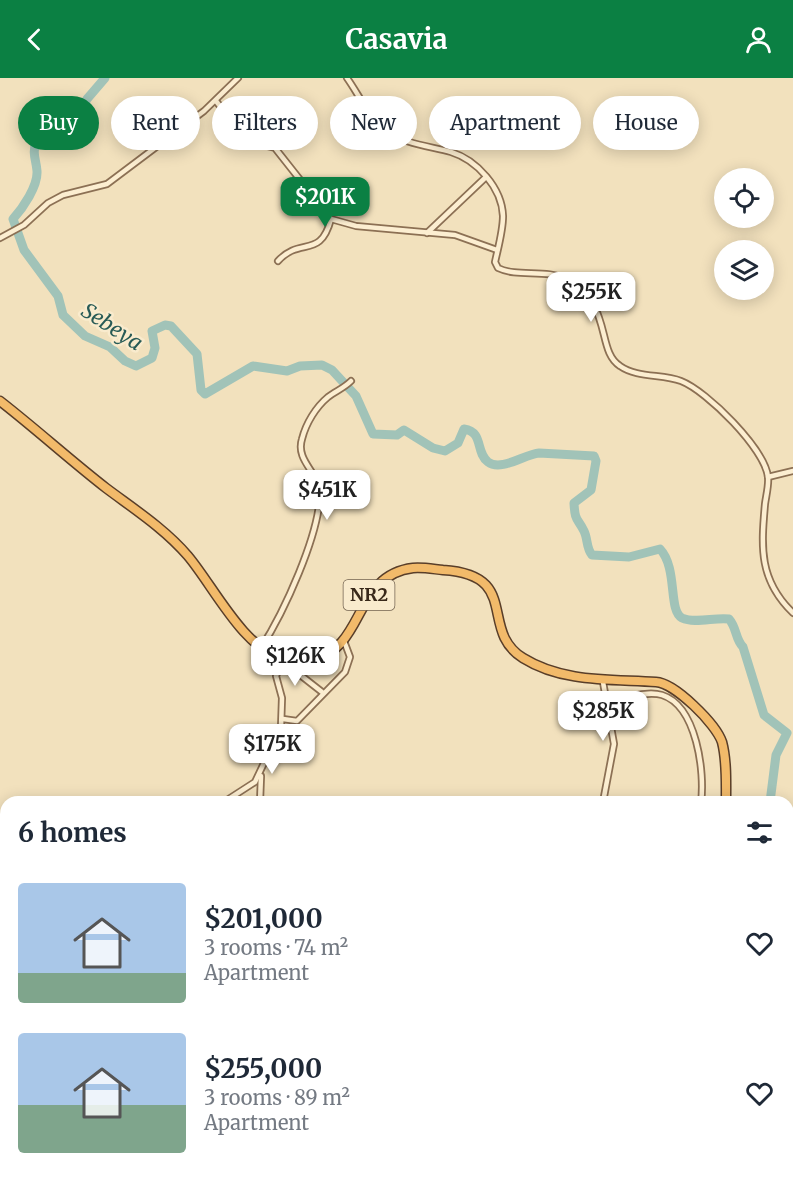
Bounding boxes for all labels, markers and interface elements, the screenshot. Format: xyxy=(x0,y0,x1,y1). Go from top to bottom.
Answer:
text: Casavia xyxy=(346,22,447,56)
icon: back xyxy=(18,23,51,56)
icon: person xyxy=(742,23,775,56)
chip: Buy xyxy=(18,96,99,150)
chip: Rent xyxy=(111,96,200,150)
chip: Filters xyxy=(212,96,318,150)
chip: New xyxy=(330,96,417,150)
chip: Apartment xyxy=(429,96,581,150)
chip: House xyxy=(593,96,699,150)
map controls xyxy=(714,168,774,300)
button: locate xyxy=(714,168,774,228)
pin: $201K xyxy=(283,177,367,228)
text: $201K xyxy=(295,184,355,209)
button: layers xyxy=(714,240,774,300)
pin: $255K xyxy=(549,272,633,323)
text: $255K xyxy=(560,279,622,304)
water label: Sebeya xyxy=(77,297,148,356)
pin: $451K xyxy=(285,470,369,521)
text: $451K xyxy=(297,477,357,502)
road number: NR2 xyxy=(344,580,394,610)
pin: $126K xyxy=(253,636,337,687)
text: $126K xyxy=(265,643,325,668)
pin: $285K xyxy=(561,691,645,742)
text: $285K xyxy=(572,698,634,723)
pin: $175K xyxy=(230,724,314,775)
text: $175K xyxy=(243,731,301,756)
text: 6 homes xyxy=(18,816,127,849)
icon: filters xyxy=(743,816,776,849)
text: $201,000 xyxy=(204,902,323,935)
icon: home xyxy=(66,907,138,979)
icon: heart xyxy=(743,927,776,960)
text: 3 rooms · 74 m² xyxy=(204,935,348,960)
text: Apartment xyxy=(204,960,309,985)
text: $255,000 xyxy=(204,1052,322,1085)
icon: home xyxy=(66,1057,138,1129)
icon: heart xyxy=(743,1077,776,1110)
text: 3 rooms · 89 m² xyxy=(204,1085,350,1110)
text: Apartment xyxy=(204,1110,309,1135)

